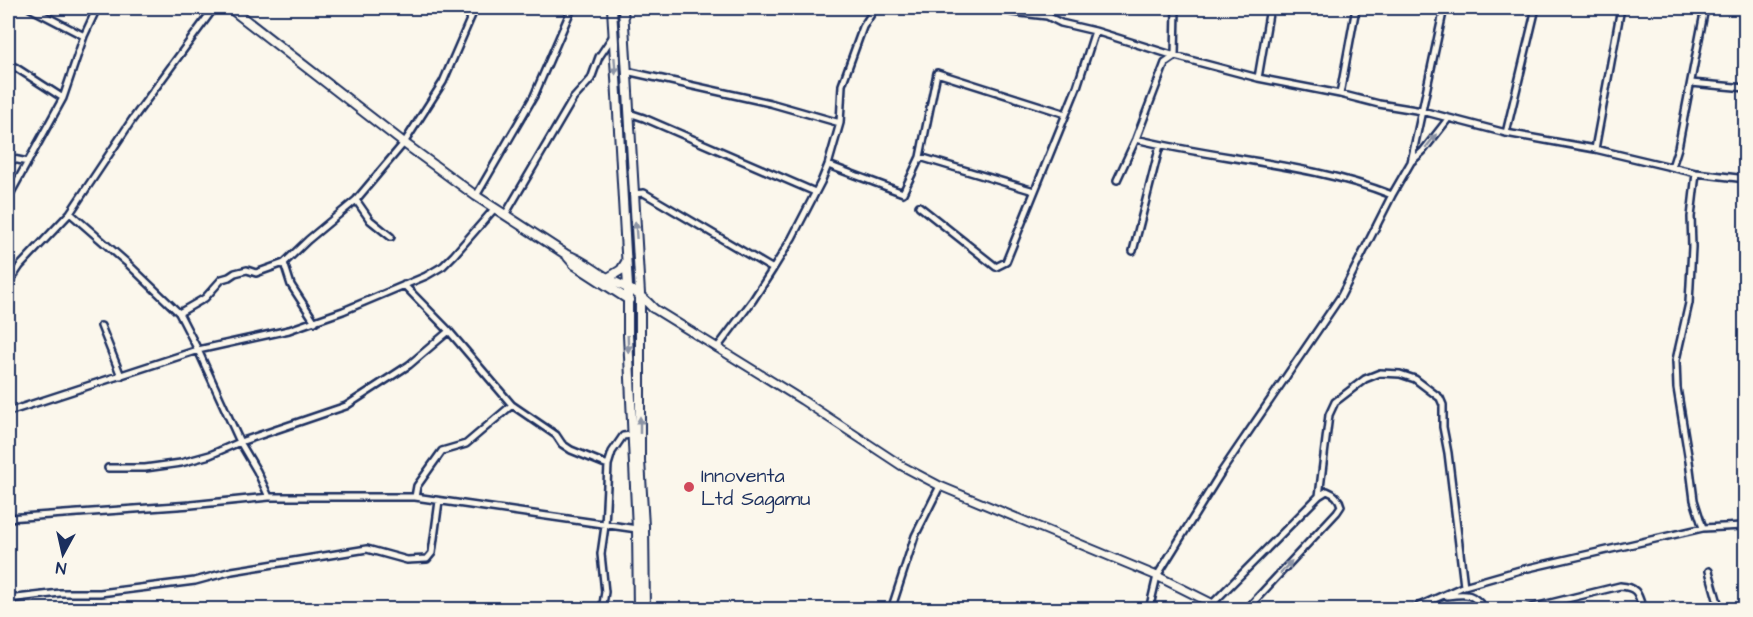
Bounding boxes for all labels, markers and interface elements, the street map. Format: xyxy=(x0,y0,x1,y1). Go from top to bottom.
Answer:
one-way arrow xyxy=(610,56,620,75)
one-way arrow xyxy=(1424,134,1436,149)
one-way arrow xyxy=(631,221,641,240)
one-way arrow xyxy=(624,335,633,354)
one-way arrow xyxy=(635,416,645,435)
place label: Innoventa Ltd Sagamu xyxy=(701,462,810,514)
marker: Innoventa Ltd Sagamu xyxy=(682,480,696,494)
north arrow xyxy=(33,524,93,584)
text: N xyxy=(55,556,68,579)
one-way arrow xyxy=(1279,559,1293,574)

